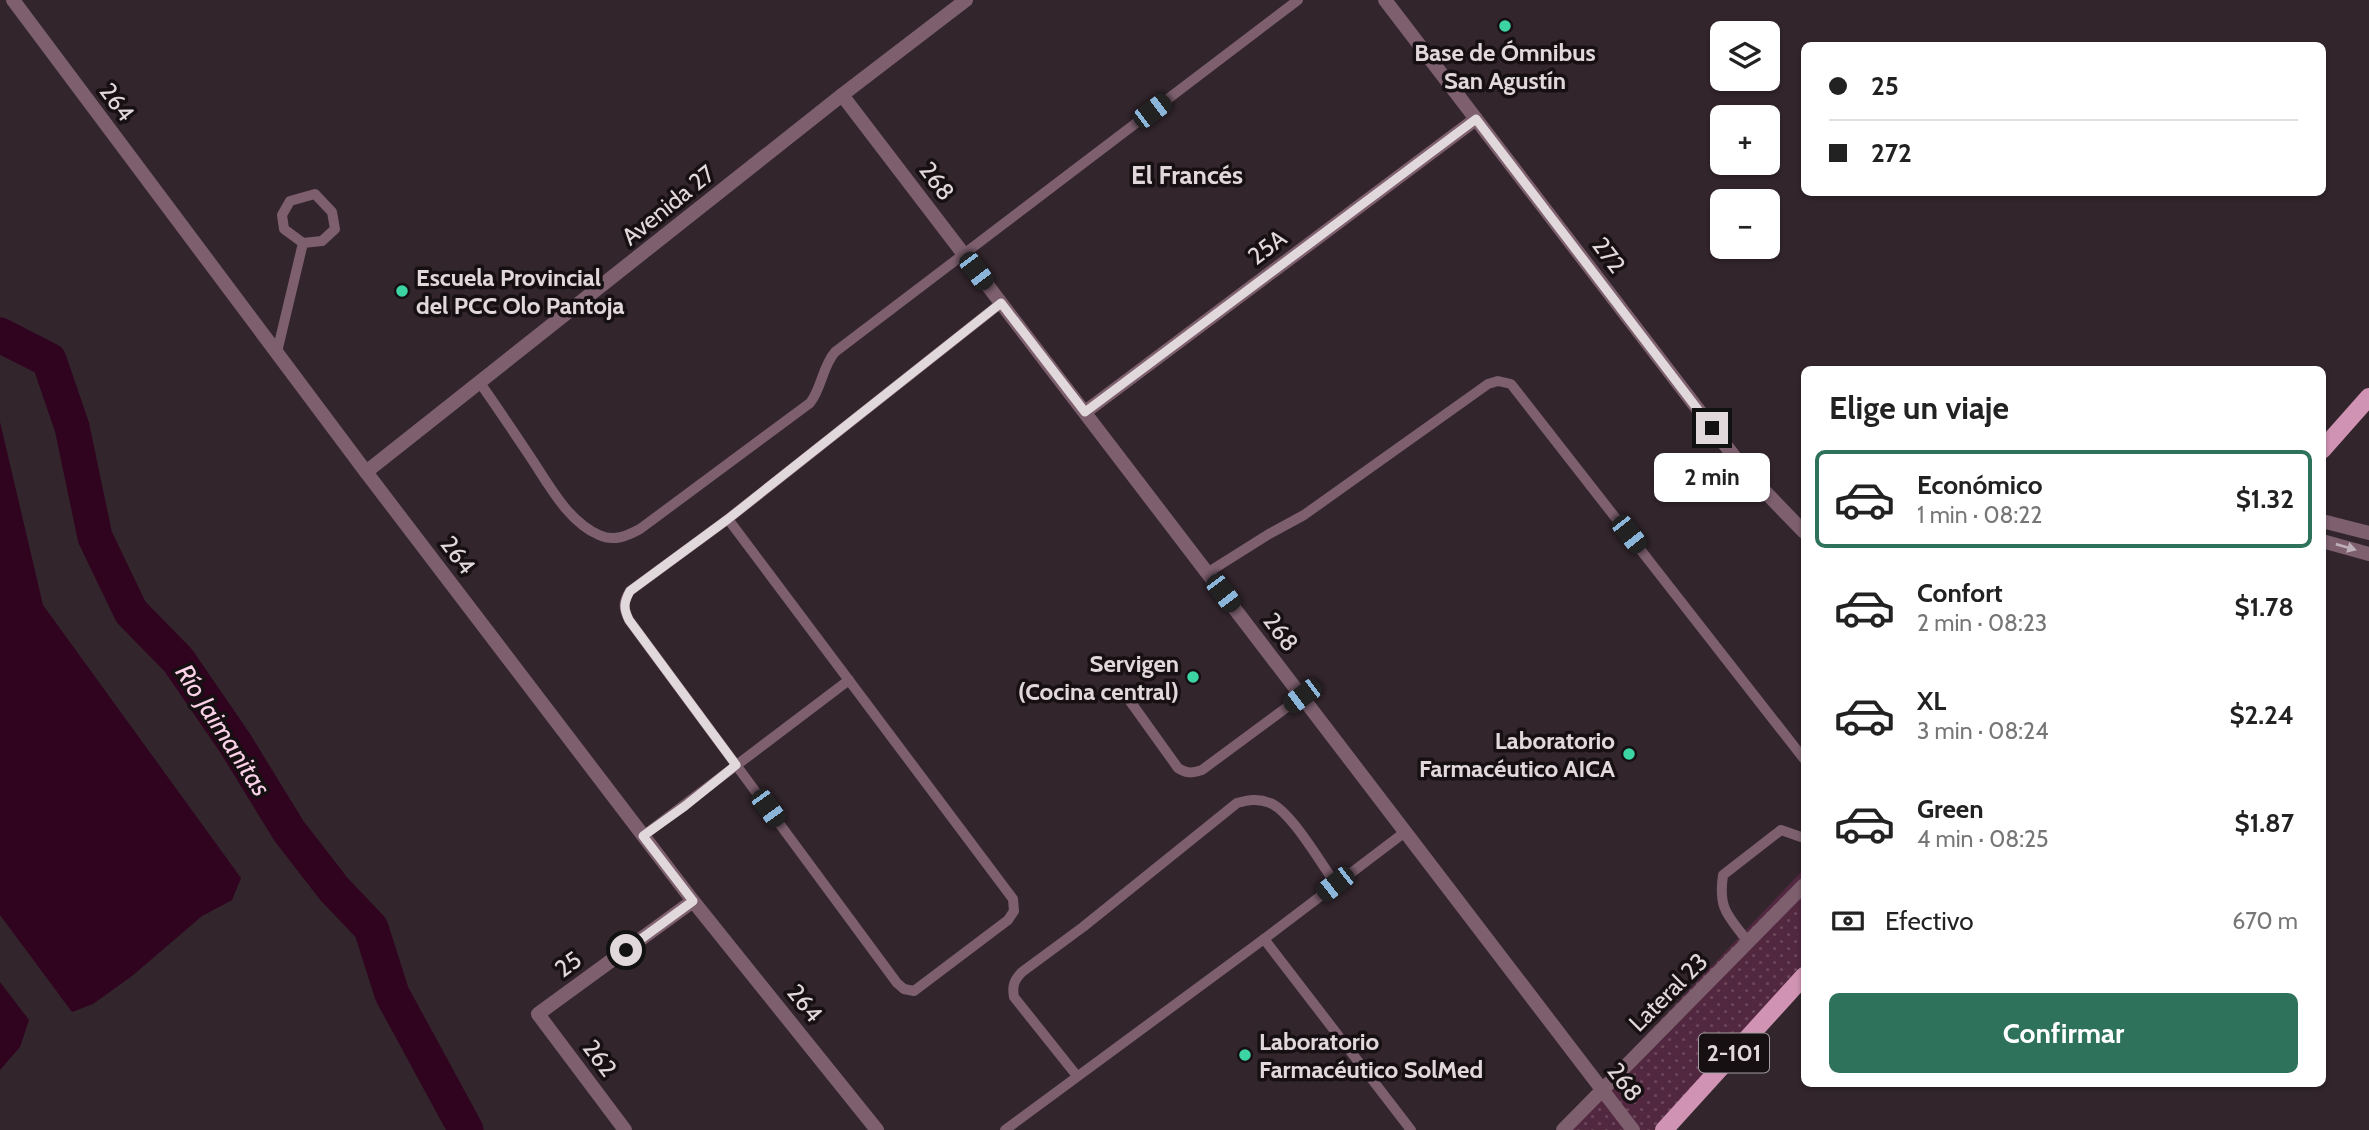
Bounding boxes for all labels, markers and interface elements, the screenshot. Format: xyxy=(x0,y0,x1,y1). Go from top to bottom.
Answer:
marker: Base de Ómnibus San Agustín xyxy=(1497,18,1513,34)
map controls xyxy=(1710,21,1780,259)
button: layers xyxy=(1710,21,1780,91)
place label: Base de Ómnibus San Agustín xyxy=(1414,38,1596,95)
text: 25 xyxy=(1871,70,1899,102)
street label: 264 xyxy=(93,77,141,127)
car xyxy=(1129,90,1176,132)
button: + xyxy=(1710,105,1780,175)
text: 272 xyxy=(1871,137,1912,169)
street label: 268 xyxy=(913,156,961,206)
street label: Avenida 27 xyxy=(616,159,720,251)
district label: El Francés xyxy=(1131,159,1243,191)
button: − xyxy=(1710,189,1780,259)
street label: 25A xyxy=(1242,223,1292,271)
street label: 272 xyxy=(1586,231,1632,279)
car xyxy=(955,248,998,294)
place label: Escuela Provincial del PCC Olo Pantoja xyxy=(416,263,625,320)
marker: Escuela Provincial del PCC Olo Pantoja xyxy=(394,283,410,299)
text: Elige un viaje xyxy=(1829,388,2009,427)
route end xyxy=(1696,412,1728,444)
callout: 2 min xyxy=(1654,452,1770,502)
text: 2 min xyxy=(1684,463,1740,491)
icon: car xyxy=(1833,468,1896,531)
text: Económico xyxy=(1917,469,2043,501)
text: $1.32 xyxy=(2236,483,2294,515)
text: 1 min · 08:22 xyxy=(1917,501,2042,529)
car xyxy=(1608,511,1651,557)
street label: 264 xyxy=(434,530,482,580)
one-way arrow xyxy=(2335,543,2356,553)
car xyxy=(1202,570,1245,616)
icon: car xyxy=(1833,576,1896,639)
text: Confort xyxy=(1917,577,2003,609)
text: $1.78 xyxy=(2235,591,2294,623)
street label: 268 xyxy=(1257,607,1305,657)
text: 2 min · 08:23 xyxy=(1917,609,2047,637)
place label: Servigen (Cocina central) xyxy=(1018,649,1179,706)
water label: Río Jaimanitas xyxy=(169,658,277,802)
marker: Servigen (Cocina central) xyxy=(1185,669,1201,685)
car xyxy=(1279,675,1326,717)
icon: car xyxy=(1833,684,1896,747)
text: XL xyxy=(1917,685,1946,717)
text: $2.24 xyxy=(2229,699,2294,731)
text: 3 min · 08:24 xyxy=(1917,717,2048,745)
place label: Laboratorio Farmacéutico AICA xyxy=(1419,726,1615,783)
marker: Laboratorio Farmacéutico AICA xyxy=(1621,746,1637,762)
car xyxy=(748,785,789,831)
icon: car xyxy=(1833,792,1896,855)
text: Green xyxy=(1917,793,1984,825)
text: $1.87 xyxy=(2235,807,2294,839)
text: 4 min · 08:25 xyxy=(1917,825,2048,853)
car xyxy=(1312,863,1359,905)
icon: cash xyxy=(1829,902,1867,940)
text: Efectivo xyxy=(1885,905,1974,937)
text: 670 m xyxy=(2232,907,2298,935)
route start xyxy=(610,934,642,966)
street label: 25 xyxy=(549,945,587,983)
street label: Lateral 23 xyxy=(1623,947,1713,1037)
street label: 264 xyxy=(781,978,829,1028)
button: Confirmar xyxy=(1829,993,2298,1073)
place label: Laboratorio Farmacéutico SolMed xyxy=(1259,1027,1483,1084)
street label: 262 xyxy=(577,1034,623,1082)
road number: 2-101 xyxy=(1699,1034,1769,1072)
marker: Laboratorio Farmacéutico SolMed xyxy=(1237,1047,1253,1063)
street label: 268 xyxy=(1601,1057,1649,1107)

